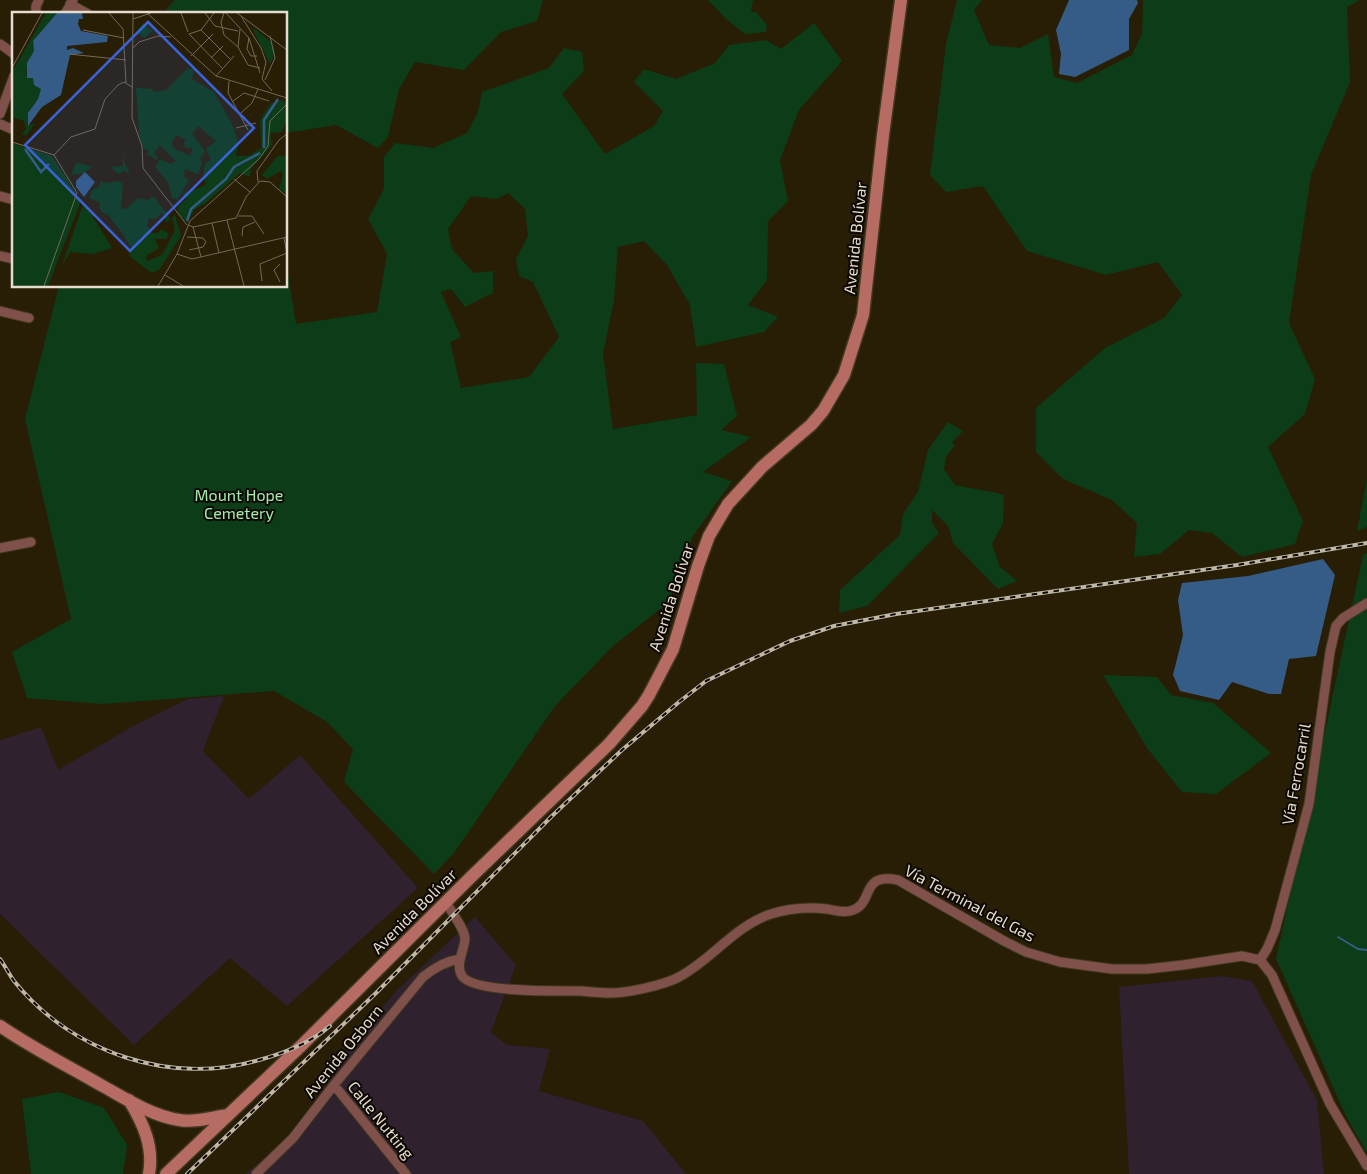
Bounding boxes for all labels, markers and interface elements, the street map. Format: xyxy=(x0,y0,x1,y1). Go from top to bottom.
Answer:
inset map xyxy=(12,12,288,288)
street label: Avenida Bolívar xyxy=(839,180,870,295)
park label: Mount Hope Cemetery xyxy=(195,485,283,522)
street label: Avenida Bolívar xyxy=(644,540,697,653)
street label: Vía Ferrocarril xyxy=(1277,721,1314,826)
street label: Vía Terminal del Gas xyxy=(902,860,1039,945)
street label: Avenida Bolívar xyxy=(367,864,461,957)
street label: Avenida Osborn xyxy=(299,1000,386,1101)
street label: Calle Nutting xyxy=(344,1077,419,1162)

